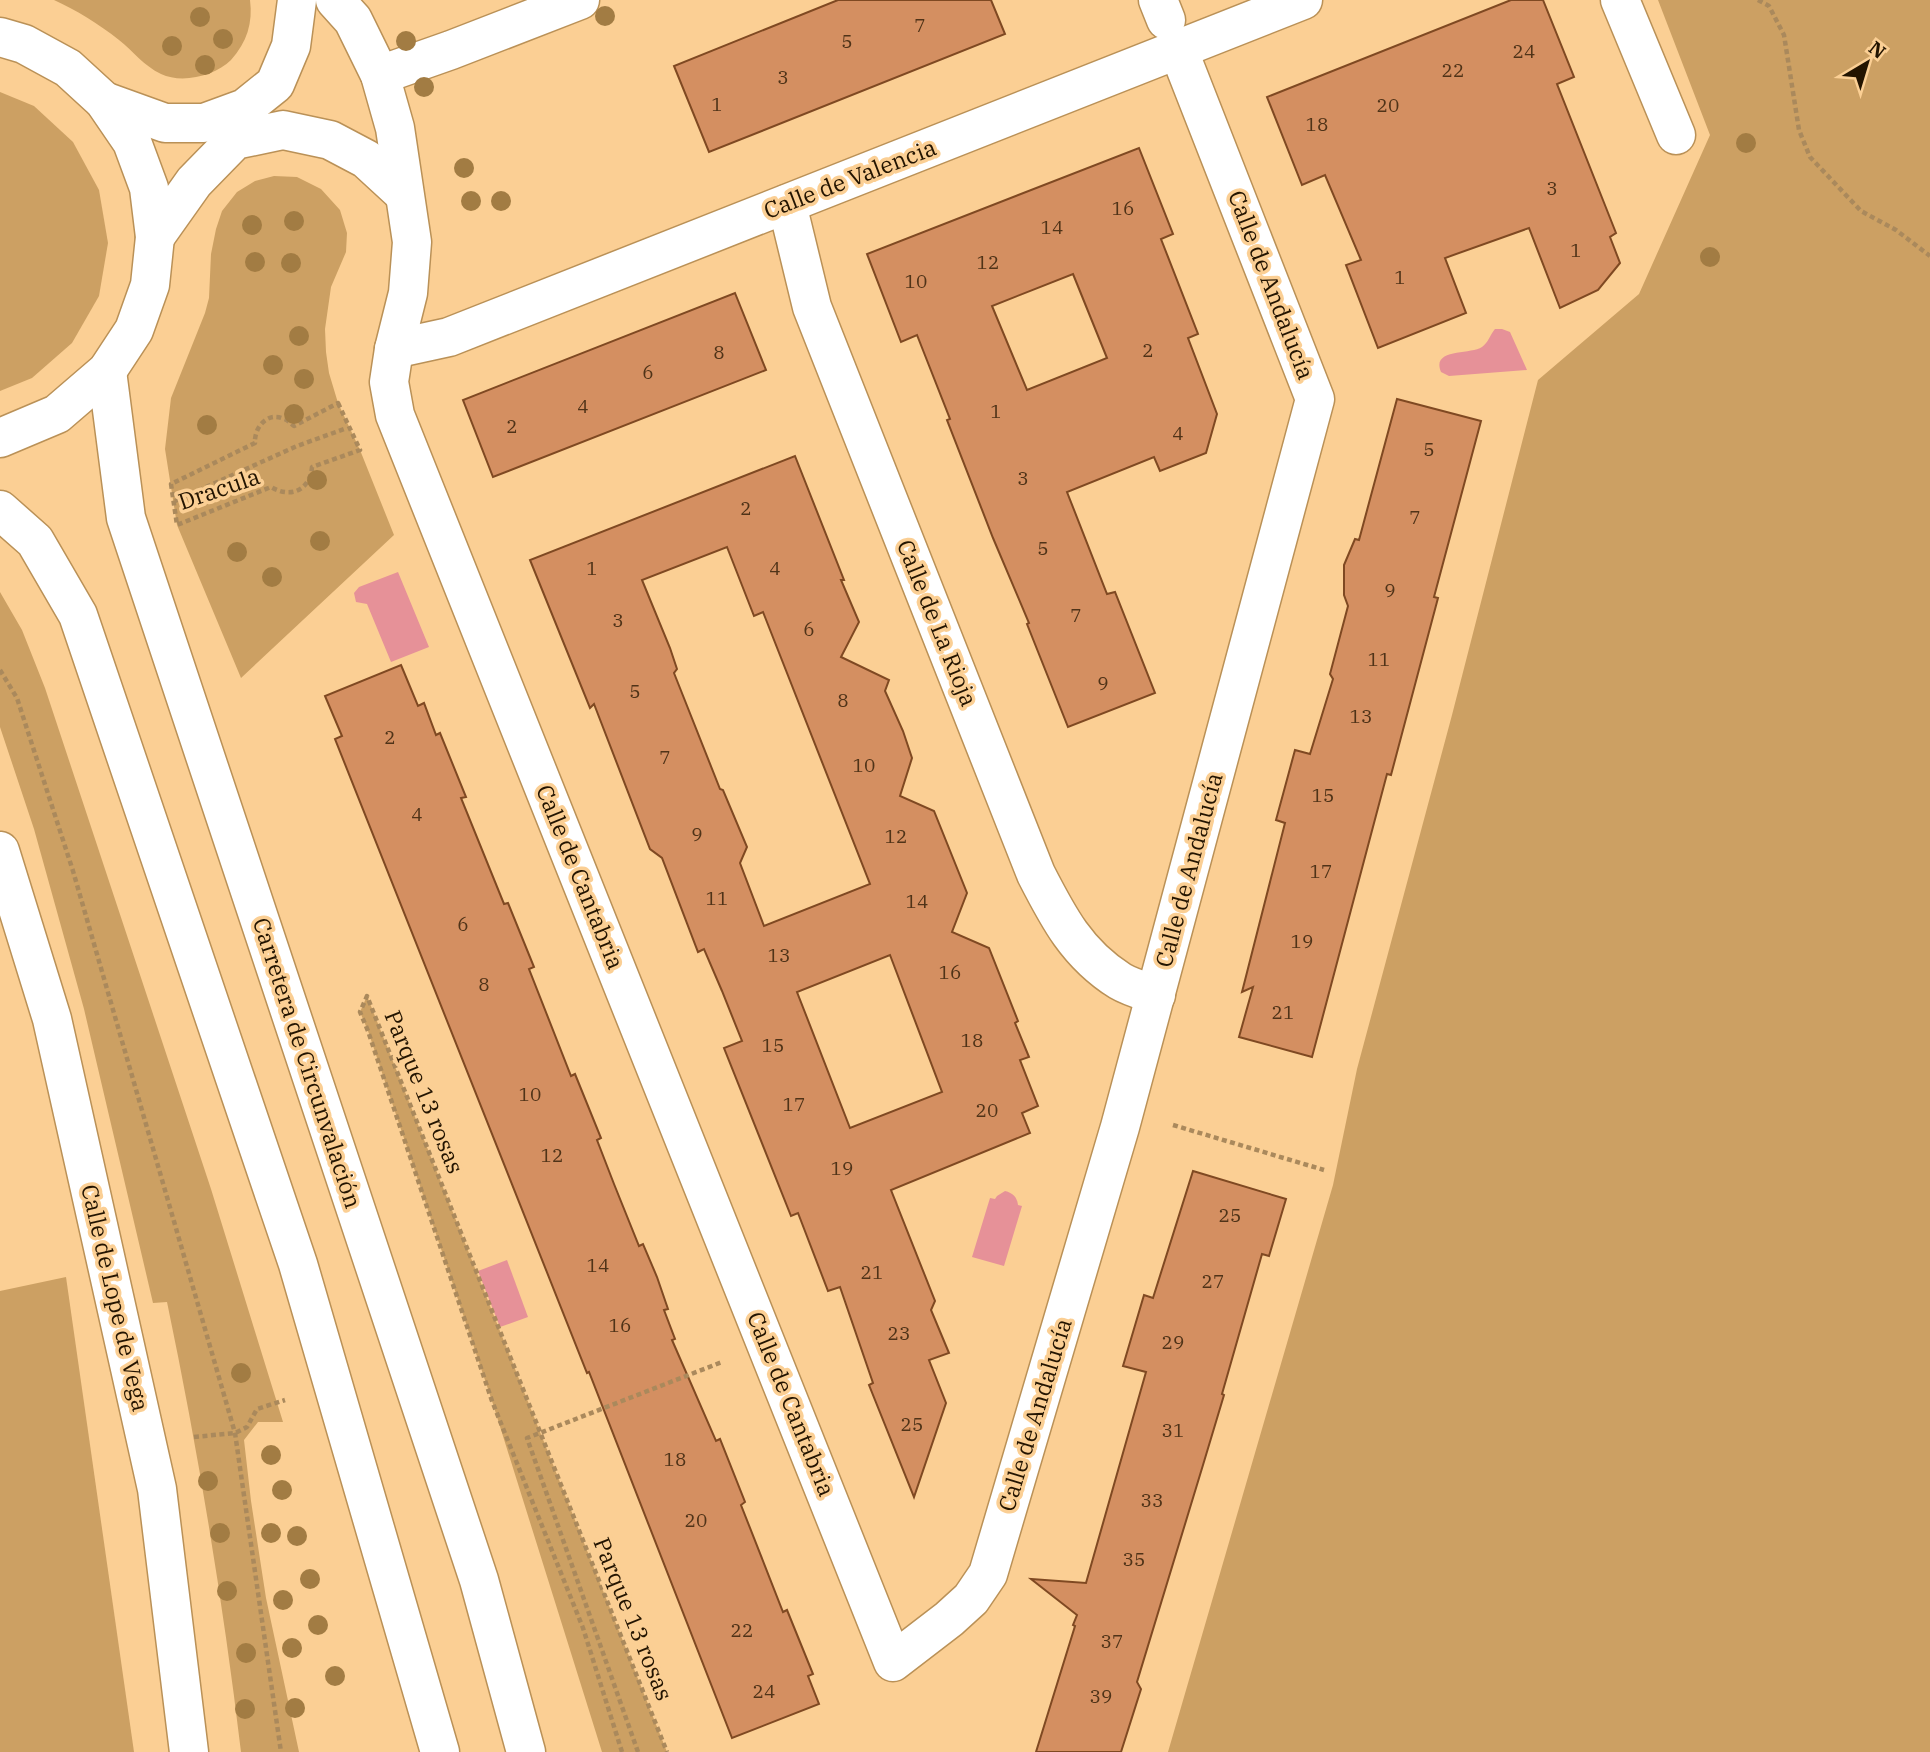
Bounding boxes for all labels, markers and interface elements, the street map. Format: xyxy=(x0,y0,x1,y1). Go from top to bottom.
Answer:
house number: 7 xyxy=(914,13,926,37)
north arrow xyxy=(1832,28,1902,98)
house number: 5 xyxy=(841,29,853,53)
text: N xyxy=(1864,36,1891,64)
house number: 24 xyxy=(1513,39,1535,63)
house number: 22 xyxy=(1442,58,1464,82)
house number: 3 xyxy=(777,65,789,89)
house number: 1 xyxy=(711,92,723,116)
house number: 20 xyxy=(1377,93,1399,117)
house number: 18 xyxy=(1306,112,1328,136)
street label: Calle de Valencia xyxy=(759,131,940,225)
house number: 3 xyxy=(1546,176,1558,200)
street label: Calle de Andalucía xyxy=(1222,186,1322,383)
house number: 16 xyxy=(1112,196,1134,220)
house number: 14 xyxy=(1041,215,1063,239)
house number: 1 xyxy=(1570,238,1582,262)
house number: 12 xyxy=(977,250,999,274)
house number: 1 xyxy=(1394,265,1406,289)
house number: 10 xyxy=(905,269,927,293)
house number: 2 xyxy=(1142,338,1154,362)
house number: 8 xyxy=(713,340,725,364)
house number: 6 xyxy=(642,360,654,384)
house number: 4 xyxy=(577,394,589,418)
house number: 1 xyxy=(990,399,1002,423)
house number: 2 xyxy=(506,414,518,438)
house number: 4 xyxy=(1172,421,1184,445)
house number: 5 xyxy=(1423,437,1435,461)
street label: Dracula xyxy=(174,460,264,516)
house number: 3 xyxy=(1017,466,1029,490)
house number: 2 xyxy=(740,496,752,520)
house number: 7 xyxy=(1409,505,1421,529)
street label: Calle de La Rioja xyxy=(891,535,985,710)
house number: 5 xyxy=(1037,536,1049,560)
house number: 1 xyxy=(586,556,598,580)
house number: 4 xyxy=(769,556,781,580)
house number: 9 xyxy=(1384,578,1396,602)
house number: 7 xyxy=(1070,603,1082,627)
house number: 3 xyxy=(612,608,624,632)
house number: 6 xyxy=(803,617,815,641)
house number: 11 xyxy=(1368,647,1390,671)
house number: 9 xyxy=(1097,671,1109,695)
house number: 5 xyxy=(629,679,641,703)
house number: 8 xyxy=(837,688,849,712)
house number: 13 xyxy=(1350,704,1372,728)
house number: 2 xyxy=(384,725,396,749)
house number: 7 xyxy=(659,745,671,769)
house number: 10 xyxy=(853,753,875,777)
street label: Calle de Andalucía xyxy=(1148,769,1228,970)
street label: Calle de Cantabria xyxy=(530,780,632,973)
house number: 15 xyxy=(1312,783,1334,807)
house number: 4 xyxy=(411,802,423,826)
house number: 9 xyxy=(691,822,703,846)
house number: 12 xyxy=(885,824,907,848)
house number: 17 xyxy=(1310,859,1332,883)
house number: 11 xyxy=(706,886,728,910)
house number: 14 xyxy=(906,889,928,913)
house number: 6 xyxy=(457,912,469,936)
street label: Carretera de Circunvalación xyxy=(247,914,369,1212)
house number: 19 xyxy=(1291,929,1313,953)
house number: 13 xyxy=(768,943,790,967)
house number: 16 xyxy=(939,960,961,984)
house number: 8 xyxy=(478,972,490,996)
house number: 21 xyxy=(1272,1000,1294,1024)
street label: Parque 13 rosas xyxy=(379,1006,471,1178)
house number: 18 xyxy=(961,1028,983,1052)
house number: 15 xyxy=(762,1033,784,1057)
house number: 10 xyxy=(519,1082,541,1106)
house number: 17 xyxy=(783,1092,805,1116)
house number: 20 xyxy=(976,1098,998,1122)
house number: 12 xyxy=(541,1143,563,1167)
house number: 19 xyxy=(831,1156,853,1180)
street label: Calle de Lope de Vega xyxy=(75,1181,157,1414)
house number: 25 xyxy=(1219,1203,1241,1227)
house number: 14 xyxy=(587,1253,609,1277)
house number: 21 xyxy=(861,1260,883,1284)
house number: 27 xyxy=(1202,1269,1224,1293)
street label: Calle de Cantabria xyxy=(741,1307,843,1500)
house number: 16 xyxy=(609,1313,631,1337)
street label: Calle de Andalucía xyxy=(990,1315,1078,1515)
house number: 23 xyxy=(888,1321,910,1345)
house number: 29 xyxy=(1162,1330,1184,1354)
house number: 25 xyxy=(901,1412,923,1436)
house number: 31 xyxy=(1162,1418,1184,1442)
house number: 18 xyxy=(664,1447,686,1471)
house number: 33 xyxy=(1141,1488,1163,1512)
house number: 20 xyxy=(685,1508,707,1532)
street label: Parque 13 rosas xyxy=(588,1533,680,1705)
house number: 35 xyxy=(1123,1547,1145,1571)
house number: 22 xyxy=(731,1618,753,1642)
house number: 37 xyxy=(1101,1629,1123,1653)
house number: 24 xyxy=(753,1679,775,1703)
house number: 39 xyxy=(1090,1684,1112,1708)

